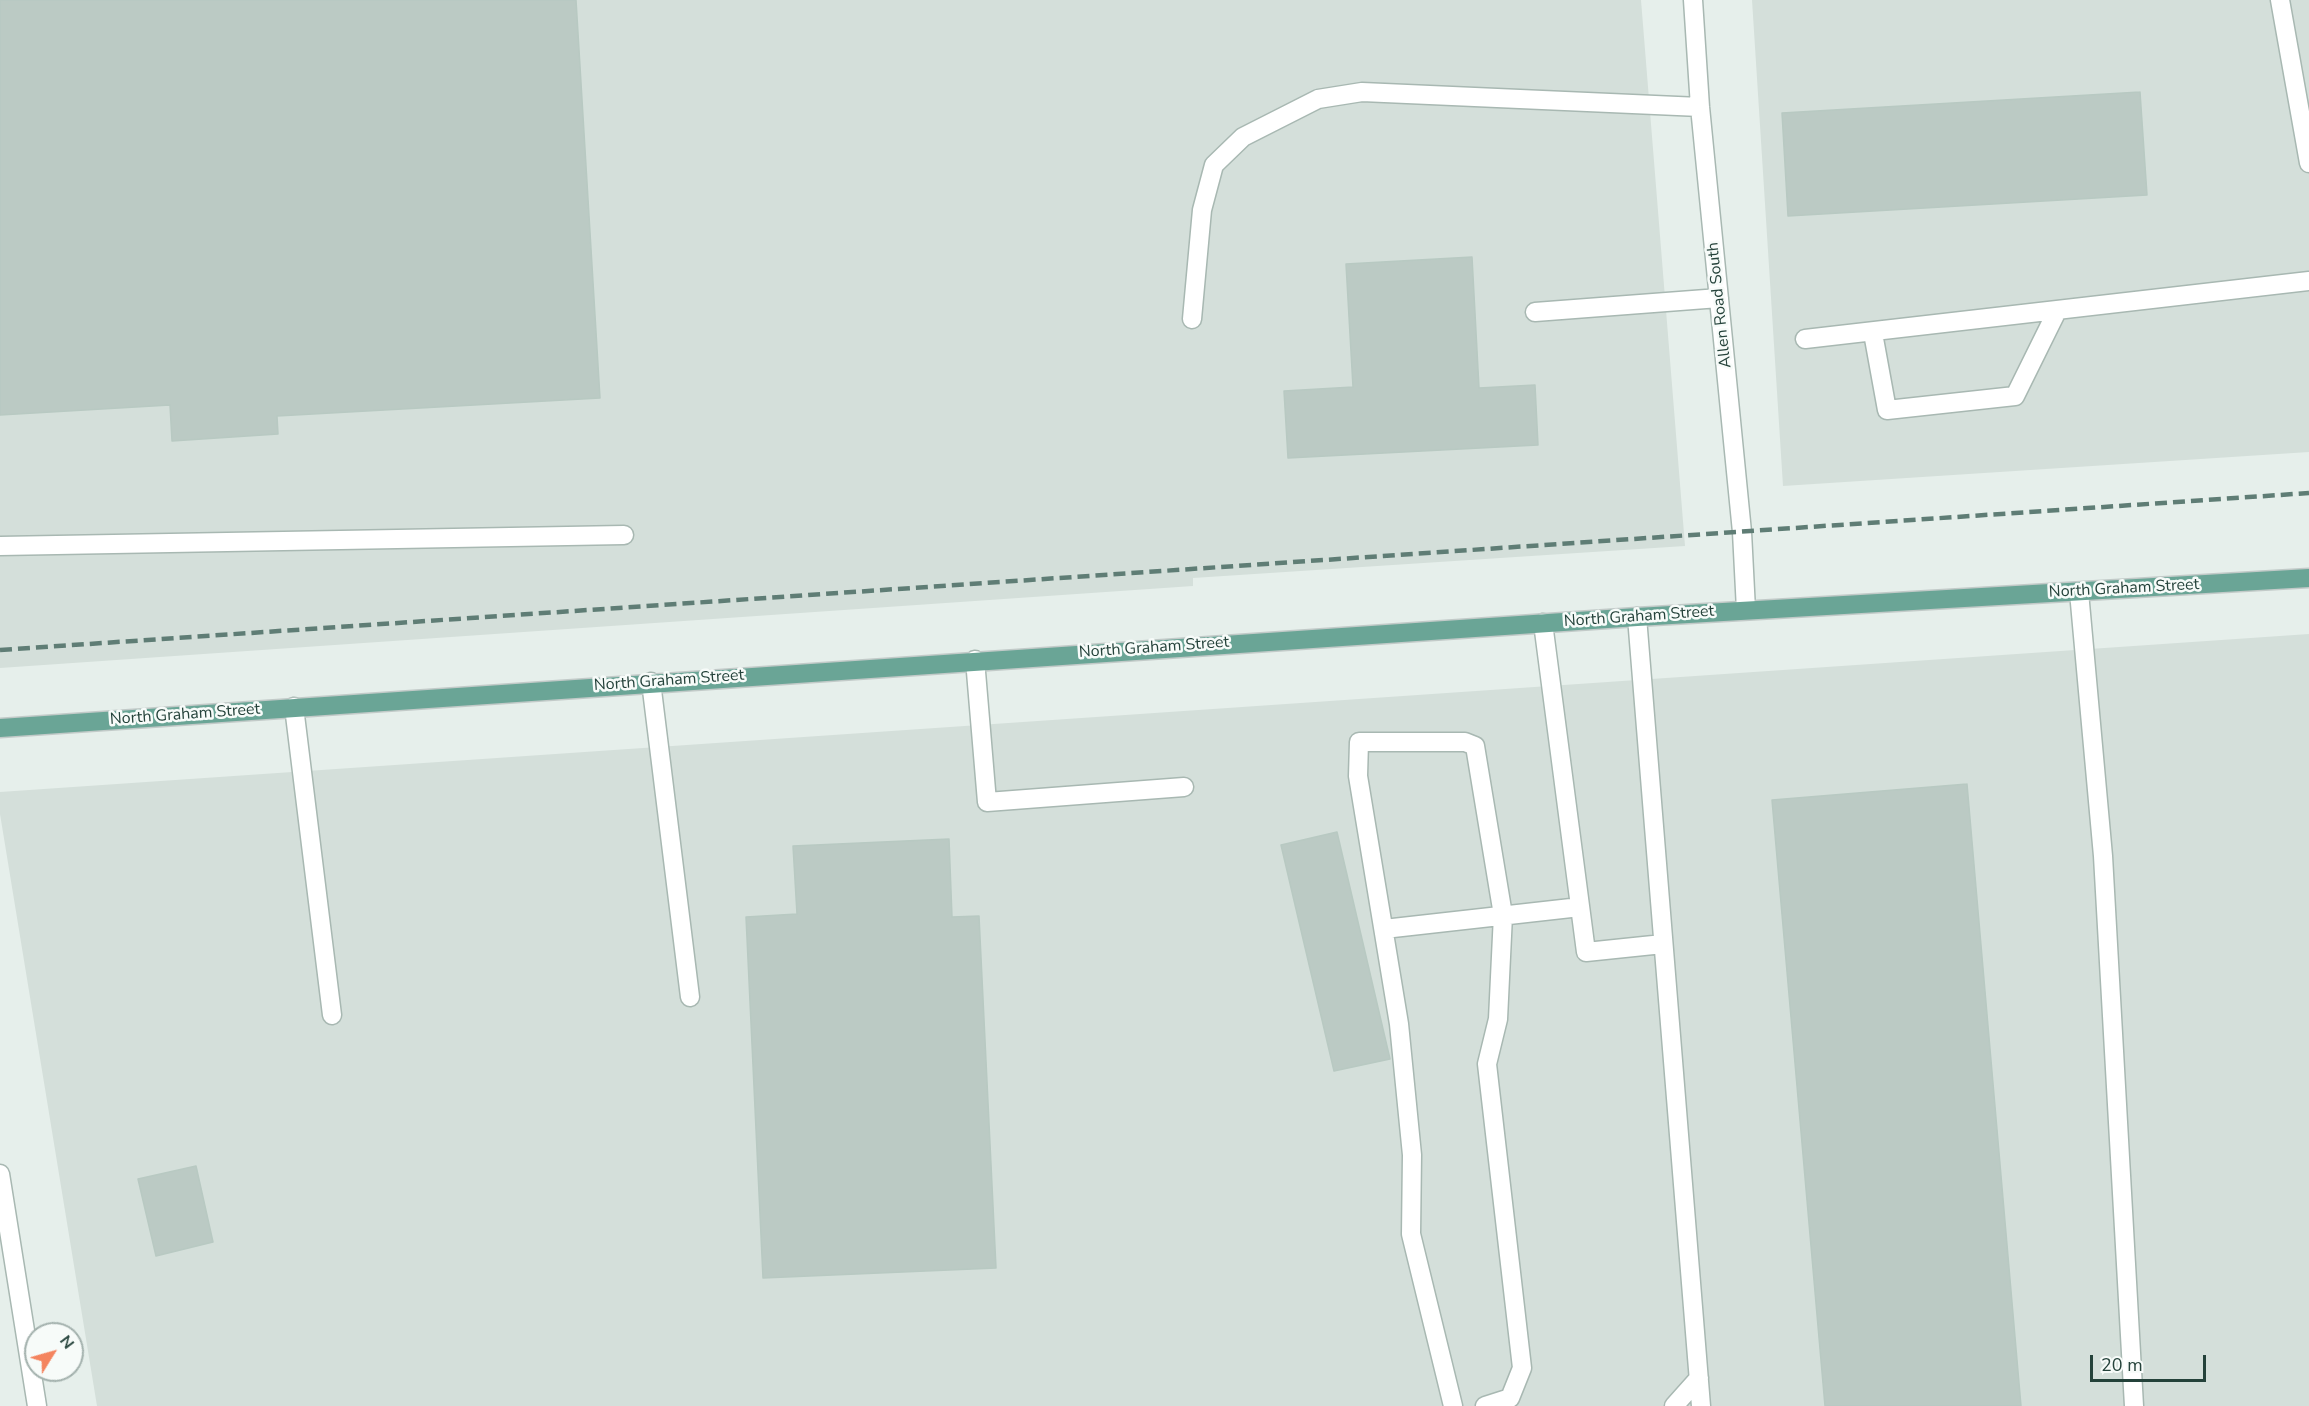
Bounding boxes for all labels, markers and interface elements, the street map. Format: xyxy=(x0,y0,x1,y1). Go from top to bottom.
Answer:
street label: Allen Road South xyxy=(1704,241,1736,369)
street label: North Graham Street xyxy=(2048,575,2200,603)
street label: North Graham Street xyxy=(1563,602,1715,632)
street label: North Graham Street xyxy=(1078,633,1230,663)
street label: North Graham Street xyxy=(593,666,745,696)
street label: North Graham Street xyxy=(109,700,261,730)
north arrow xyxy=(24,1322,84,1382)
text: N xyxy=(54,1331,79,1354)
scale bar xyxy=(2093,1343,2208,1381)
text: 20 m xyxy=(2101,1353,2143,1377)

